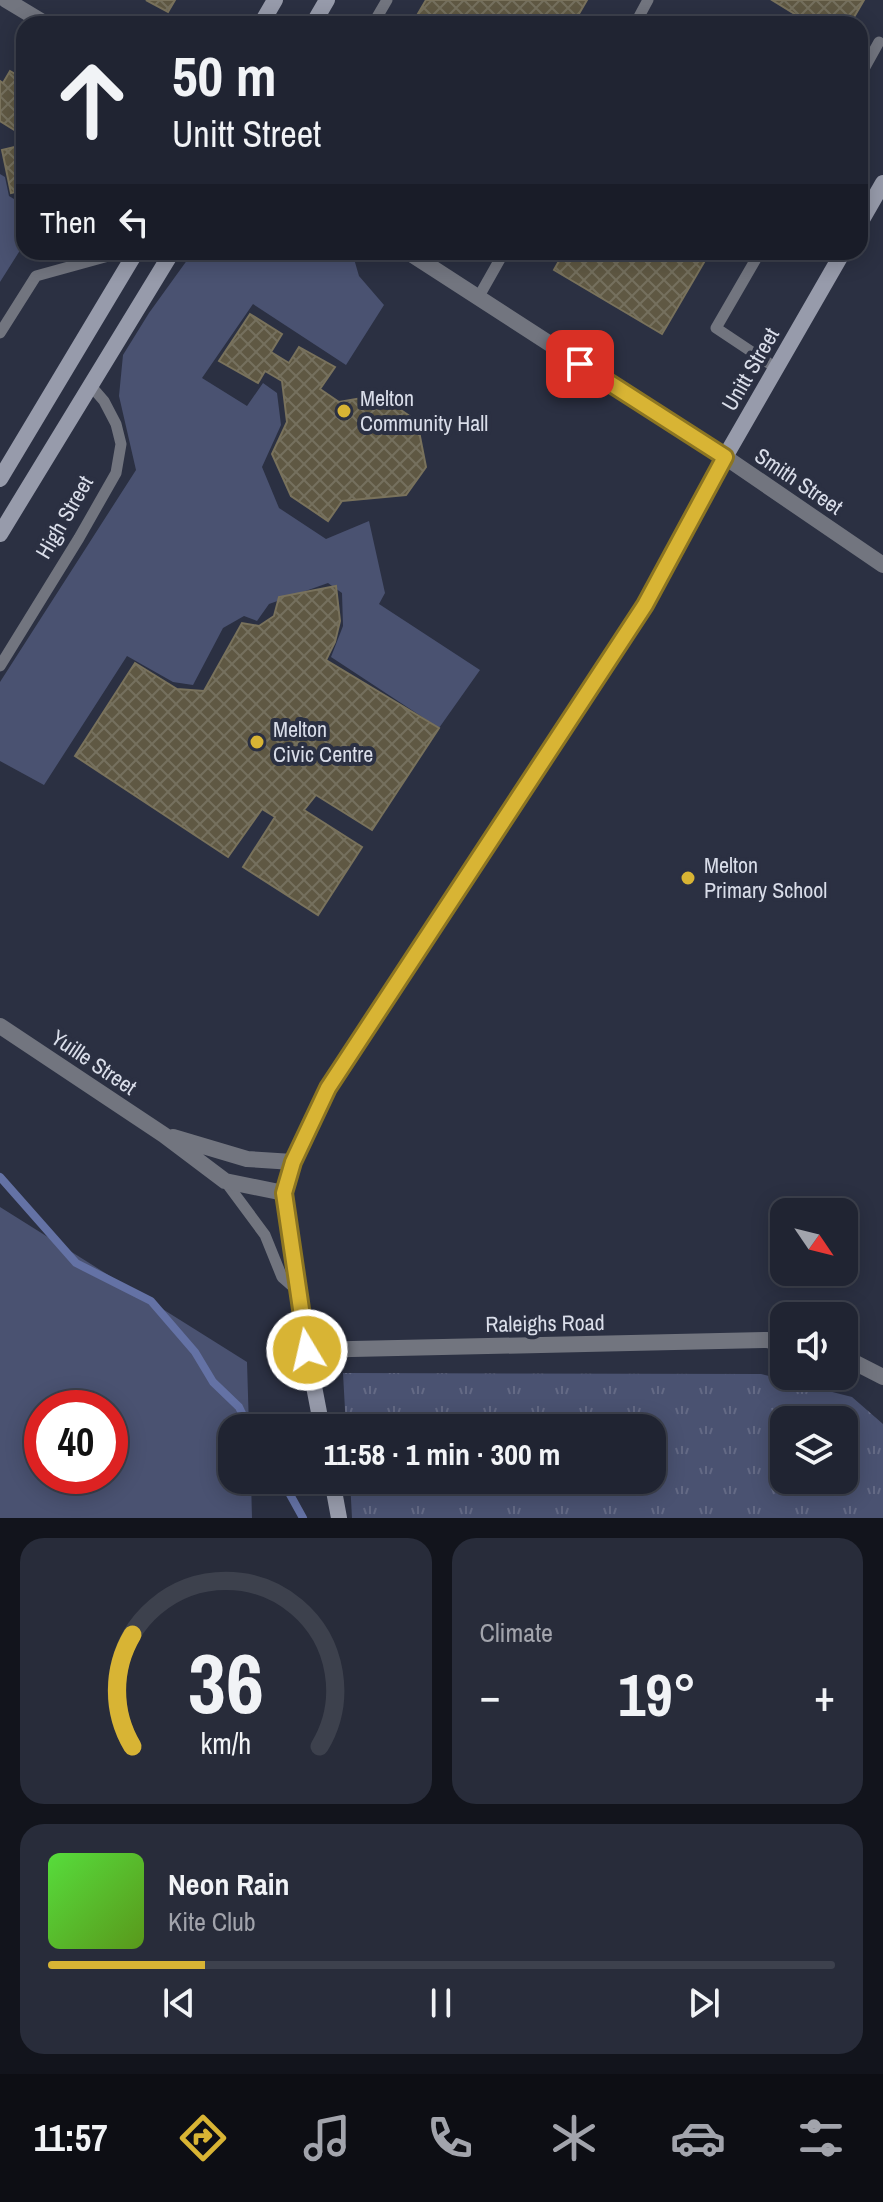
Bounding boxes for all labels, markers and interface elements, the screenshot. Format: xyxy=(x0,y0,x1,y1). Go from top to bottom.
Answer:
text: 50 m xyxy=(172,38,277,113)
icon: ahead xyxy=(40,48,144,152)
text: Unitt Street xyxy=(172,110,321,158)
icon: left xyxy=(112,200,156,244)
text: Then xyxy=(40,202,96,242)
street label: Unitt Street xyxy=(714,322,786,416)
pin xyxy=(546,330,614,398)
icon: arrive xyxy=(558,342,602,386)
place label: Melton Community Hall xyxy=(360,383,488,438)
marker: Melton Community Hall xyxy=(335,402,353,420)
street label: Smith Street xyxy=(749,441,849,521)
street label: High Street xyxy=(28,470,100,564)
place label: Melton Civic Centre xyxy=(273,714,373,769)
marker: Melton Civic Centre xyxy=(248,733,266,751)
place label: Melton Primary School xyxy=(704,850,827,905)
marker: Melton Primary School xyxy=(679,869,697,887)
street label: Yuille Street xyxy=(45,1022,143,1102)
north arrow xyxy=(770,1198,858,1286)
map controls xyxy=(770,1198,858,1494)
button: sound xyxy=(770,1302,858,1390)
street label: Raleighs Road xyxy=(485,1307,605,1339)
position arrow xyxy=(265,1308,349,1392)
speed limit sign: 40 xyxy=(24,1390,128,1494)
button: layers xyxy=(770,1406,858,1494)
text: 11:58 · 1 min · 300 m xyxy=(324,1434,560,1474)
text: Climate xyxy=(480,1615,553,1650)
text: 36 xyxy=(188,1627,264,1739)
text: 19° xyxy=(618,1654,697,1735)
text: − xyxy=(480,1665,501,1725)
text: + xyxy=(814,1665,835,1725)
text: km/h xyxy=(200,1724,251,1763)
text: Neon Rain xyxy=(168,1864,290,1904)
text: Kite Club xyxy=(168,1904,256,1939)
icon: previous xyxy=(157,1981,201,2025)
icon: pause xyxy=(419,1981,463,2025)
icon: next xyxy=(682,1981,726,2025)
icon: directions xyxy=(175,2110,231,2166)
icon: music xyxy=(299,2110,355,2166)
icon: phone xyxy=(422,2110,478,2166)
icon: climate xyxy=(546,2110,602,2166)
icon: car xyxy=(670,2110,726,2166)
icon: filters xyxy=(793,2110,849,2166)
text: 11:57 xyxy=(34,2114,108,2162)

